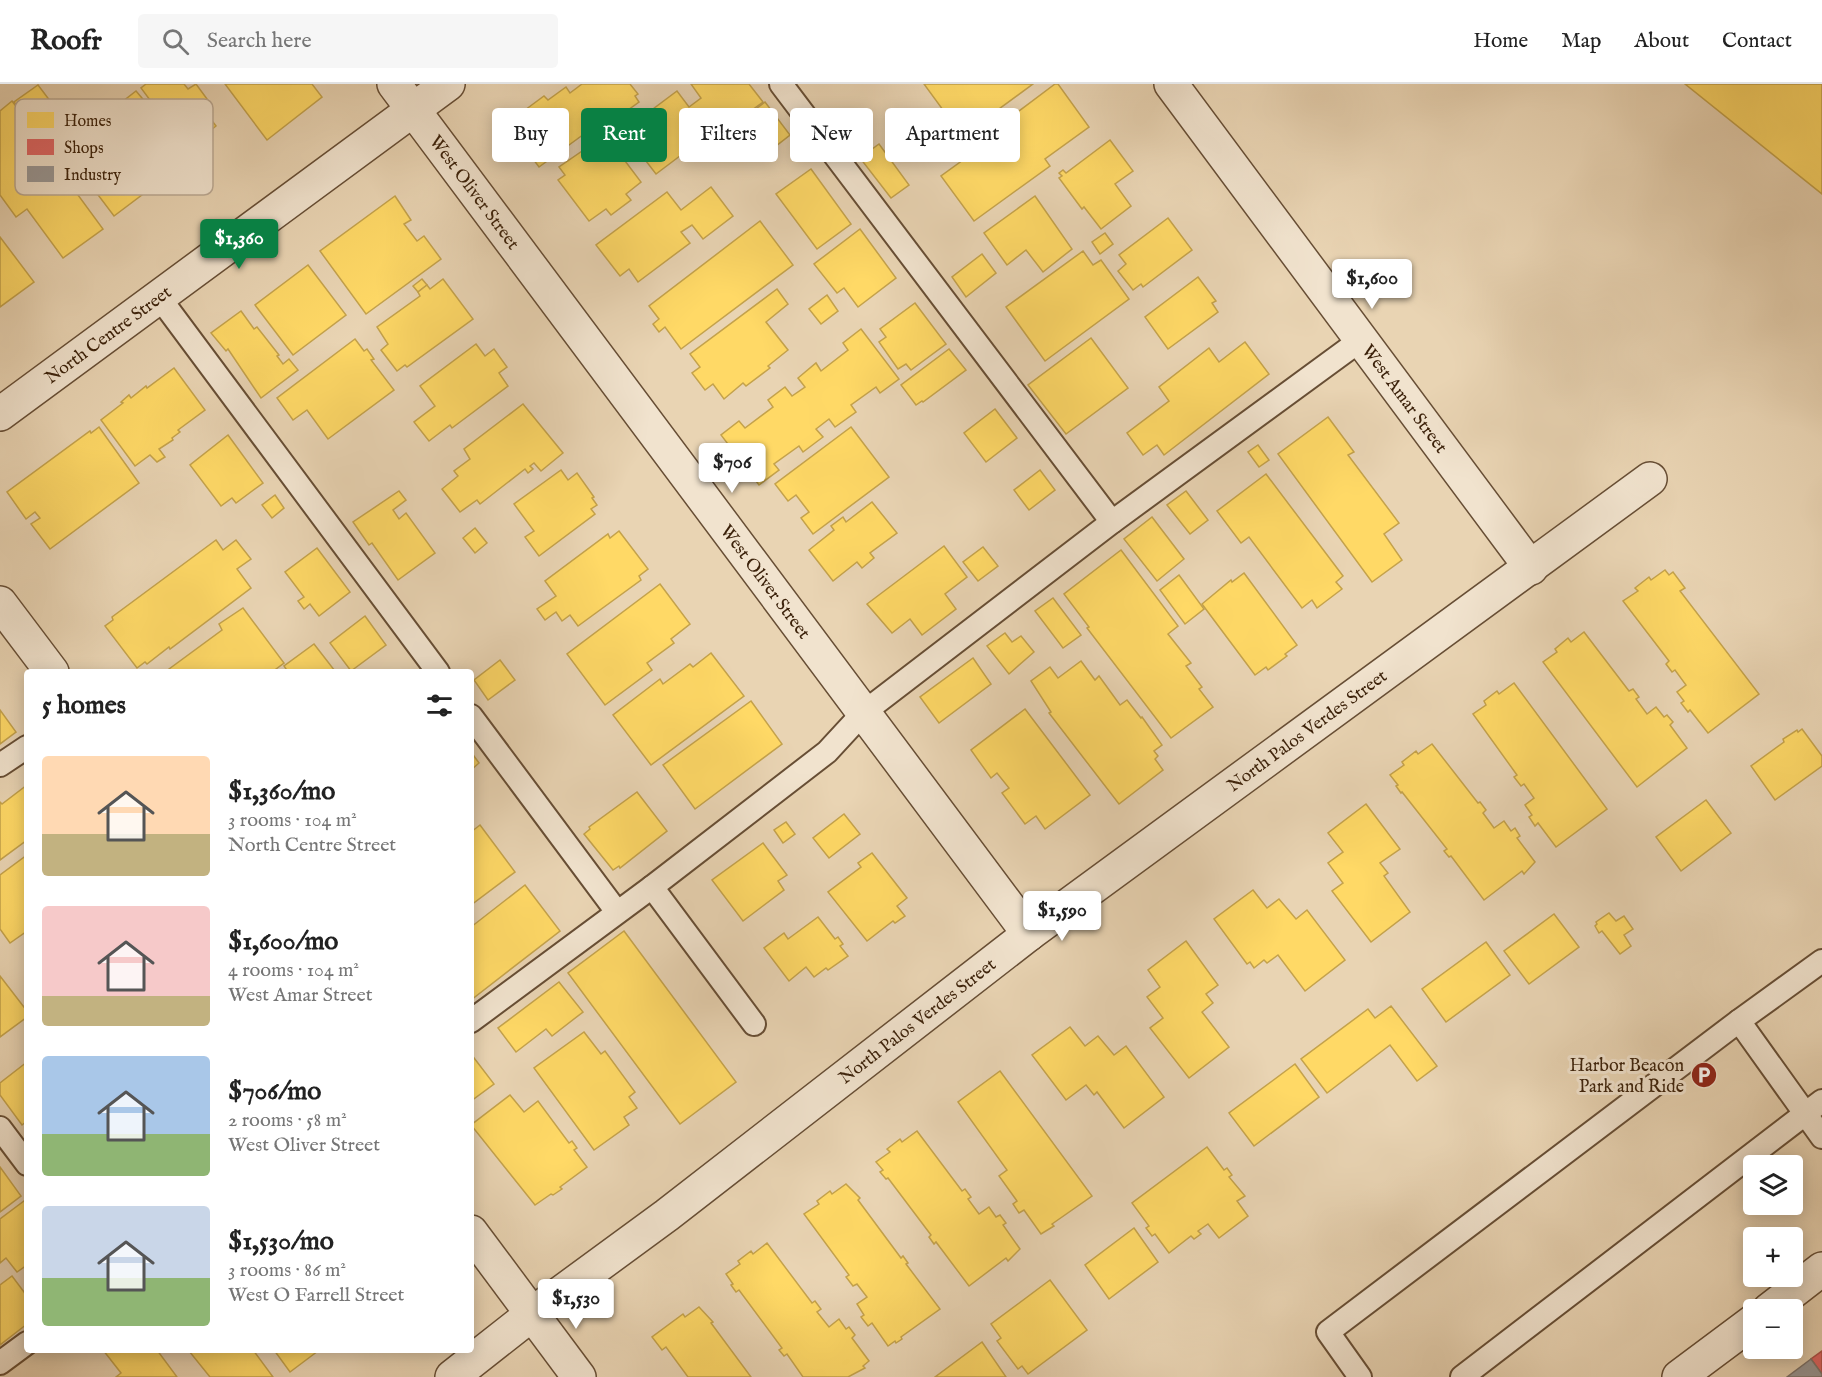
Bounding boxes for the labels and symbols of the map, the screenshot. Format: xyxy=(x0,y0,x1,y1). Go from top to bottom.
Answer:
legend xyxy=(15,99,213,195)
text: Homes xyxy=(64,112,112,132)
street label: West Oliver Street xyxy=(423,131,524,255)
text: Shops xyxy=(64,139,104,159)
text: Industry xyxy=(64,166,121,186)
pin: $1,360 xyxy=(190,219,288,270)
pin: $1,600 xyxy=(1323,259,1421,310)
street label: North Centre Street xyxy=(41,282,177,390)
street label: West Amar Street xyxy=(1356,340,1452,459)
pin: $706 xyxy=(696,443,768,494)
street label: West Oliver Street xyxy=(714,521,815,644)
street label: North Palos Verdes Street xyxy=(1223,665,1392,798)
pin: $1,590 xyxy=(1013,891,1111,942)
street label: North Palos Verdes Street xyxy=(835,954,1001,1090)
place label: Harbor Beacon Park and Ride xyxy=(1569,1055,1684,1099)
parking icon: Harbor Beacon Park and Ride xyxy=(1689,1060,1719,1090)
pin: $1,530 xyxy=(527,1279,625,1330)

